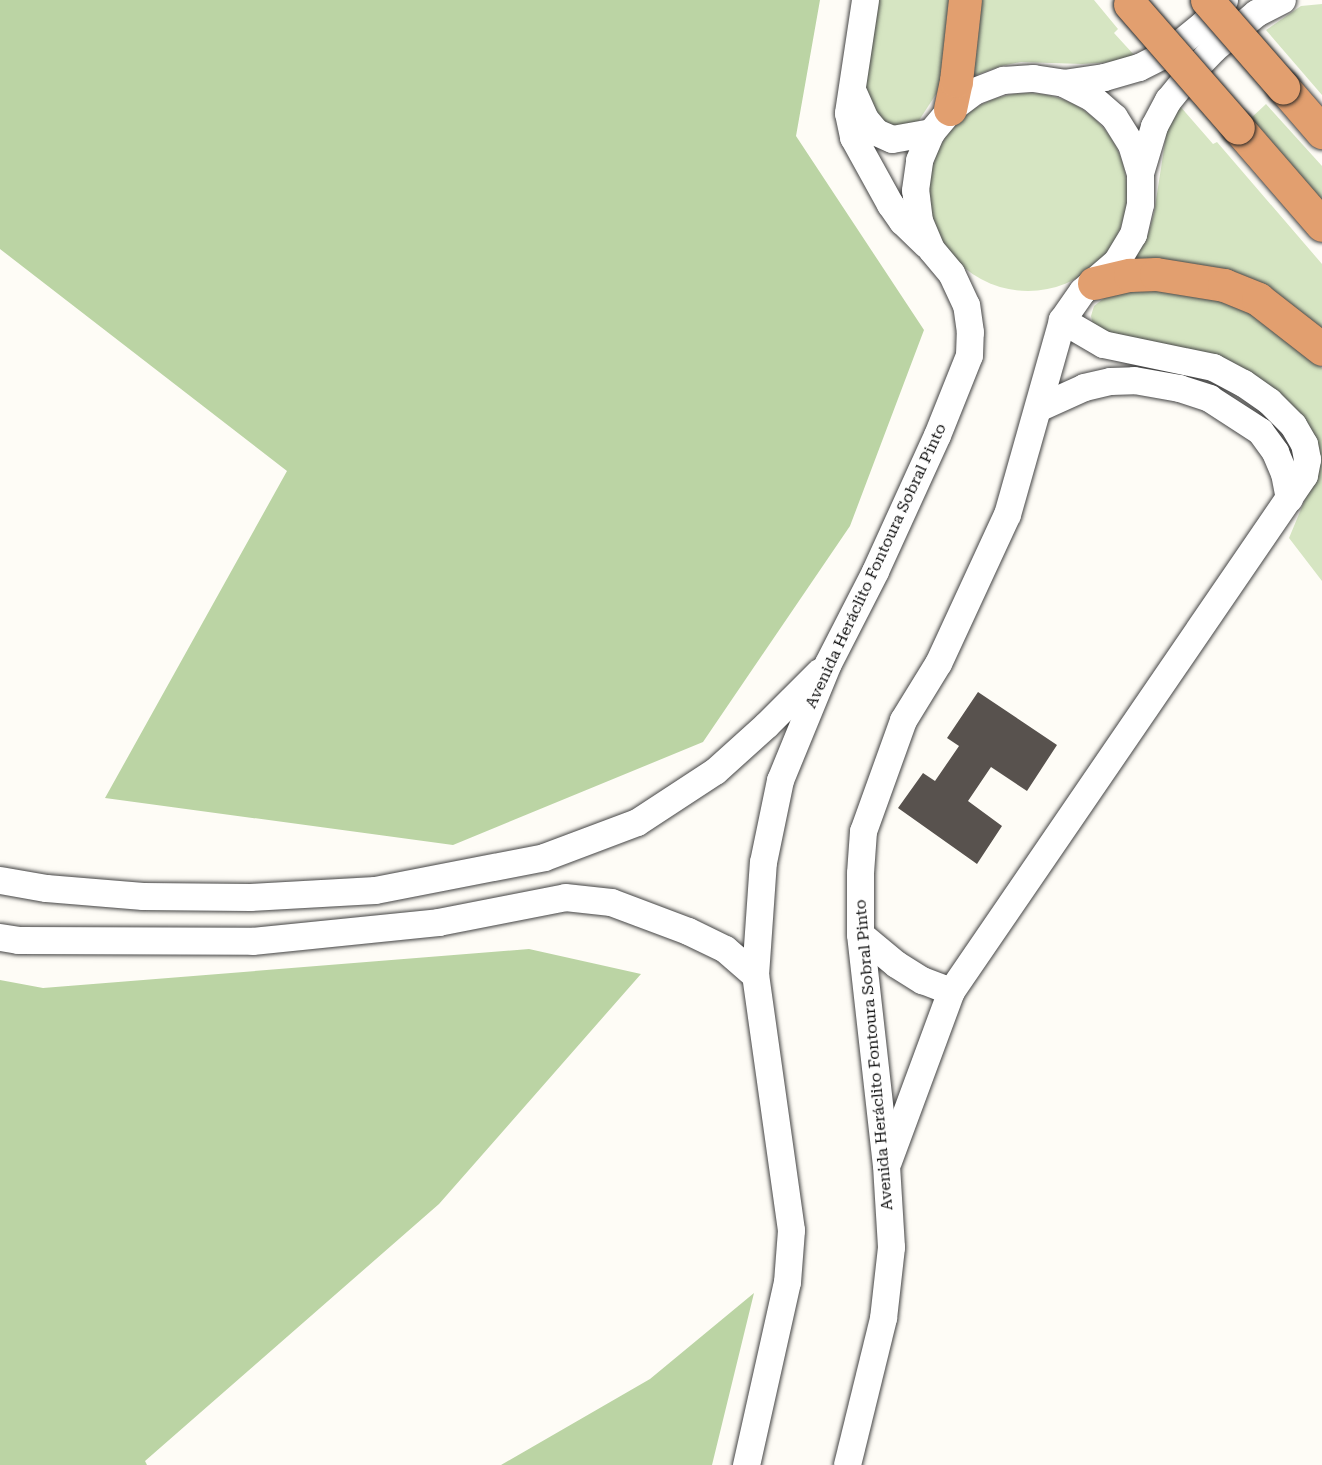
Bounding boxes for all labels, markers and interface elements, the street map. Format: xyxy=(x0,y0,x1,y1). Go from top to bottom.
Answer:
street label: Avenida Heráclito Fontoura Sobral Pinto xyxy=(801,421,951,711)
street label: Avenida Heráclito Fontoura Sobral Pinto xyxy=(851,899,897,1211)

